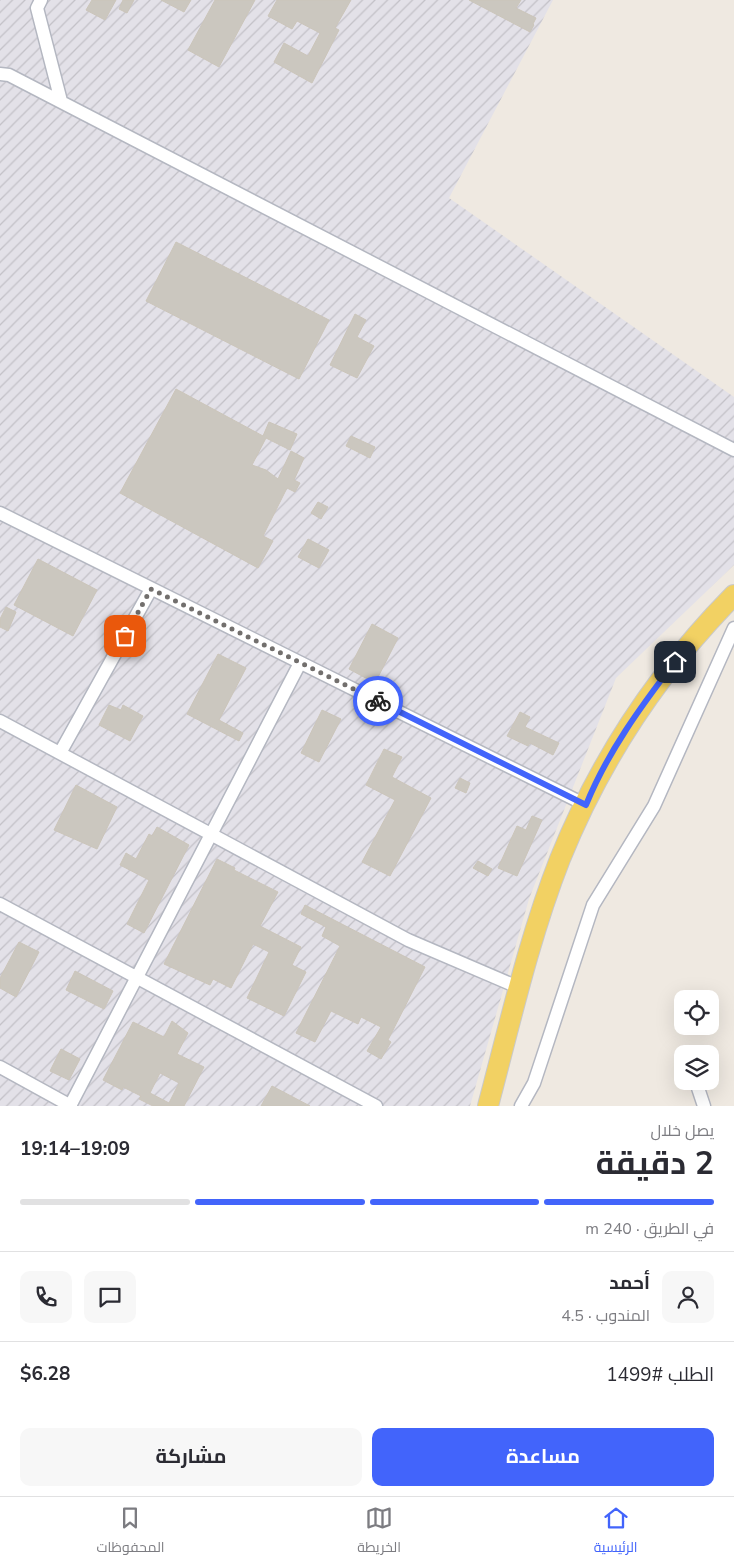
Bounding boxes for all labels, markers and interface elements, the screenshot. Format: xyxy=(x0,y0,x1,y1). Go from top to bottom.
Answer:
pin xyxy=(104,615,146,657)
icon: bag xyxy=(111,622,139,650)
pin xyxy=(654,641,696,683)
icon: home xyxy=(661,648,689,676)
courier xyxy=(353,676,403,726)
icon: bike xyxy=(364,687,392,715)
map controls xyxy=(674,990,719,1090)
button: locate xyxy=(674,990,719,1035)
button: layers xyxy=(674,1045,719,1090)
text: يصل خلال xyxy=(651,1120,714,1142)
text: 19:09–19:14 xyxy=(20,1136,130,1162)
text: 2 دقيقة xyxy=(596,1142,714,1185)
text: في الطريق · 240 m xyxy=(585,1218,714,1240)
text: أحمد xyxy=(609,1270,650,1296)
button: phone xyxy=(20,1271,72,1323)
button: chat xyxy=(84,1271,136,1323)
button: person xyxy=(662,1271,714,1323)
text: المندوب · 4.5 xyxy=(561,1305,650,1327)
text: $6.28 xyxy=(20,1361,70,1387)
text: الطلب #1499 xyxy=(606,1362,714,1388)
button: مشاركة xyxy=(20,1428,362,1486)
button: مساعدة xyxy=(372,1428,714,1486)
tab: المحفوظات xyxy=(96,1504,165,1560)
tab: الخريطة xyxy=(357,1504,401,1560)
tab: الرئيسية xyxy=(594,1504,638,1560)

